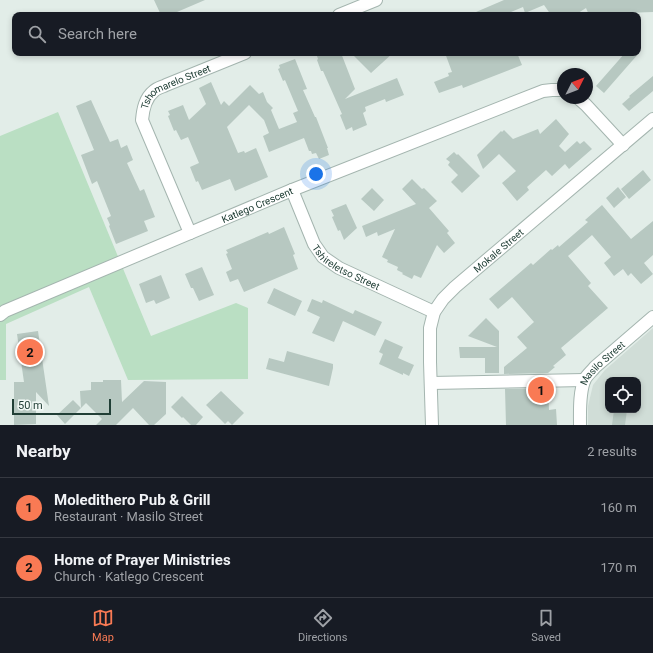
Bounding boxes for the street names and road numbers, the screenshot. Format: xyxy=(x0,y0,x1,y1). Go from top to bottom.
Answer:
street label: Tshomarelo Street xyxy=(139,63,212,110)
street label: Katlego Crescent xyxy=(220,185,295,225)
street label: Mokale Street xyxy=(471,227,526,275)
street label: Tshireletso Street xyxy=(310,243,381,292)
street label: Masilo Street xyxy=(578,339,627,387)

